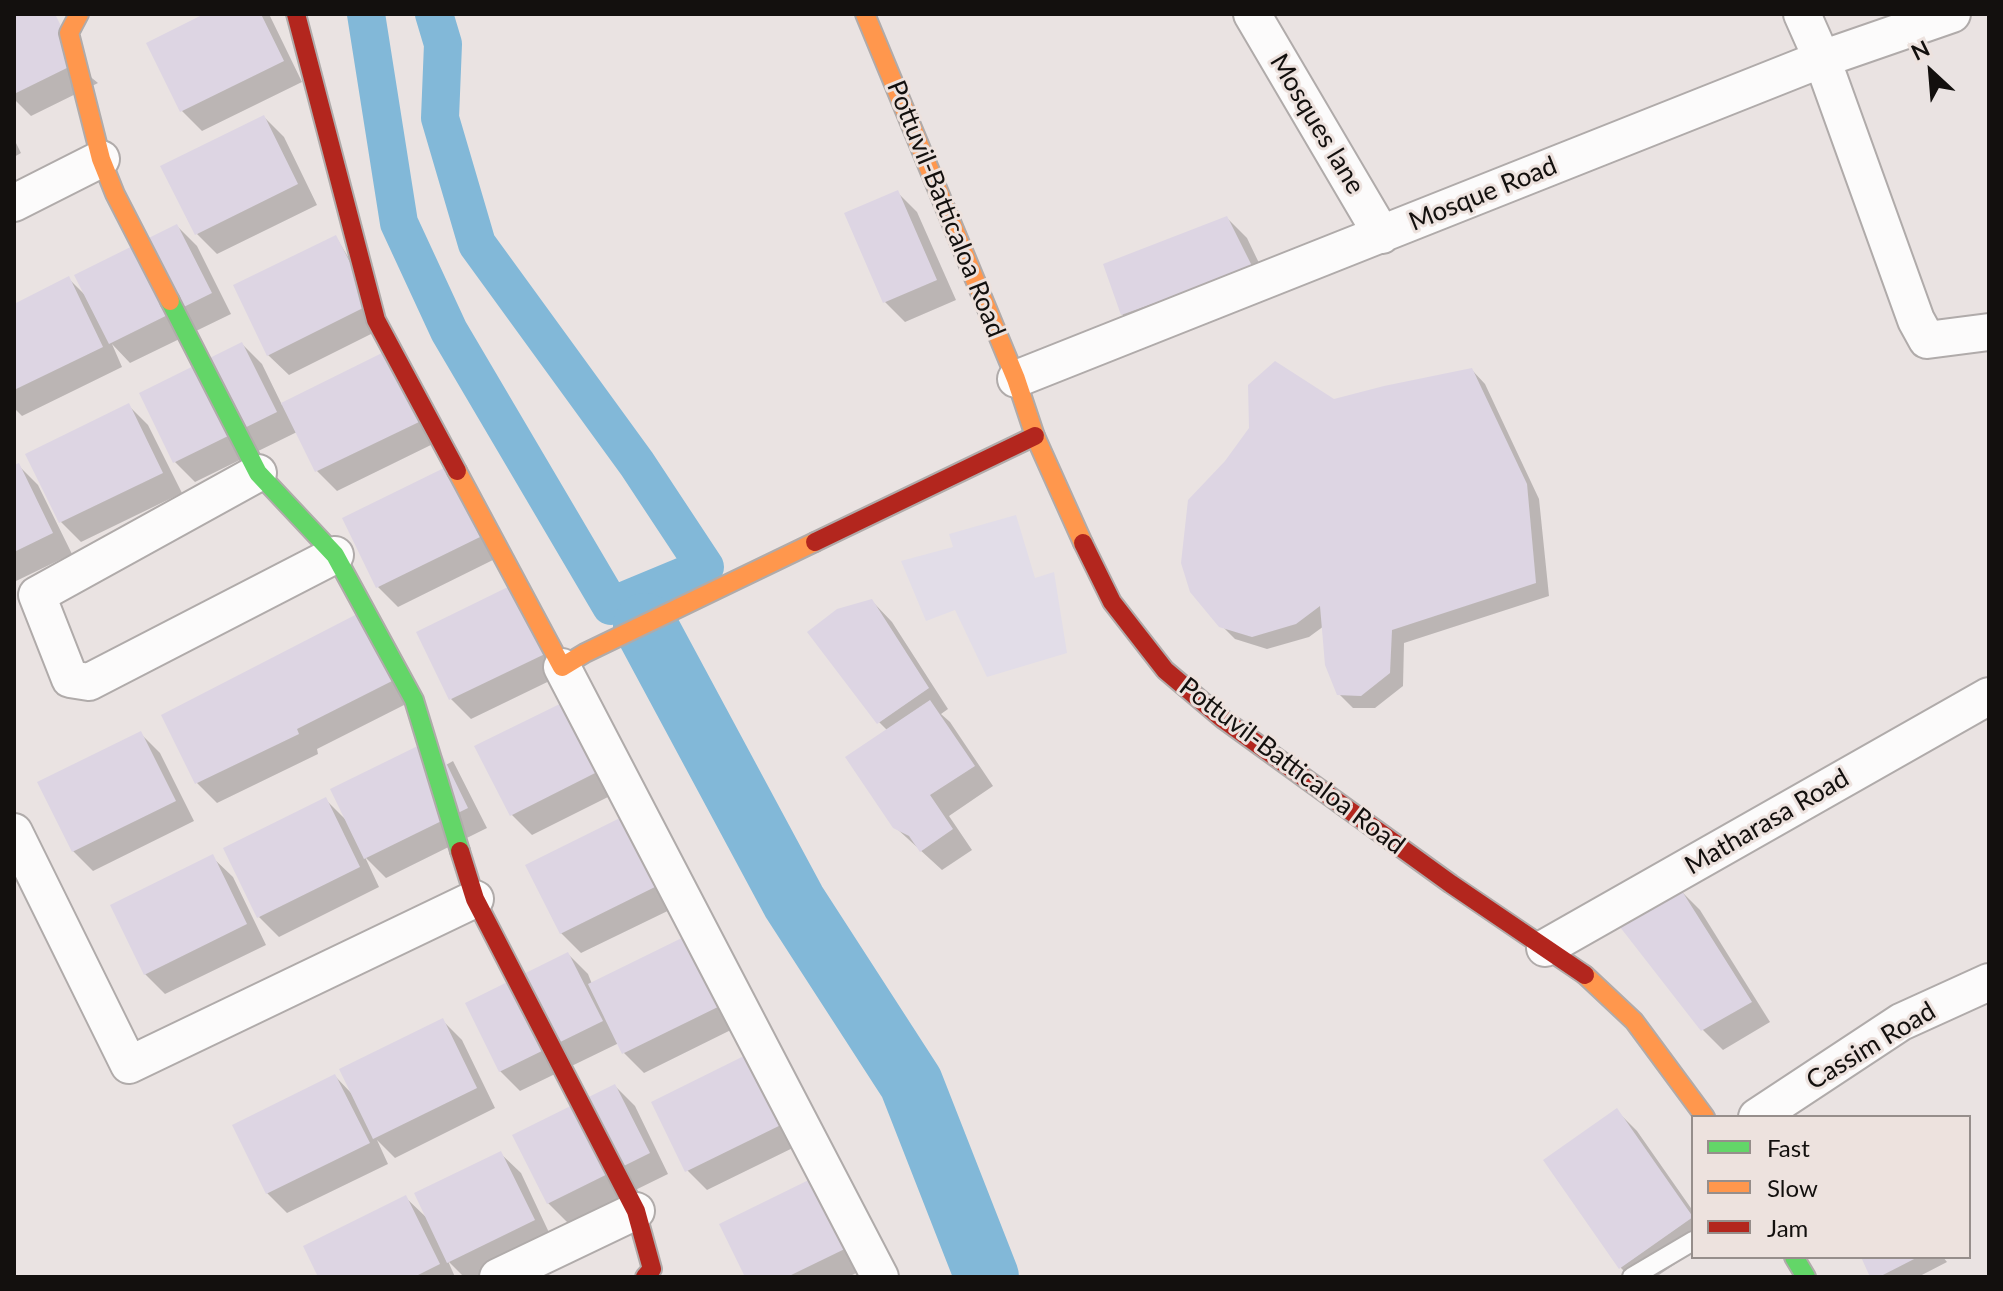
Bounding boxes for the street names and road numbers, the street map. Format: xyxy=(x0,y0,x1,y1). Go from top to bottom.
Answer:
street label: Mosques lane xyxy=(1263,48,1371,200)
street label: Pottuvil-Batticaloa Road xyxy=(880,76,1012,342)
street label: Mosque Road xyxy=(1404,150,1562,238)
street label: Pottuvil-Batticaloa Road xyxy=(1173,671,1411,861)
street label: Matharasa Road xyxy=(1680,763,1854,881)
street label: Cassim Road xyxy=(1801,995,1941,1097)

